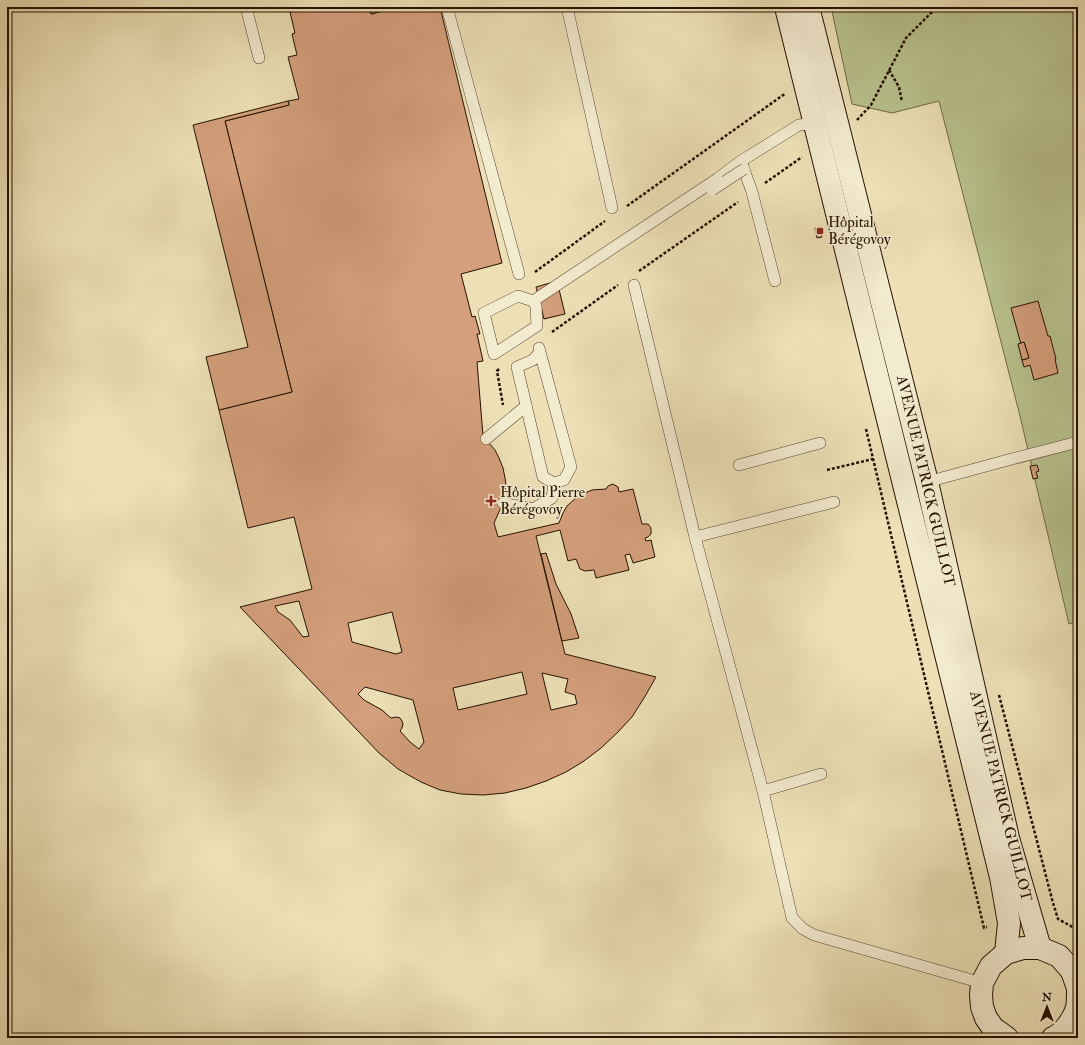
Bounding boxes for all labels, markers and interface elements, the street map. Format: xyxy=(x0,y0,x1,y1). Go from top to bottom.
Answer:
place label: Hôpital Bérégovoy xyxy=(828,213,891,249)
marker: Hôpital Bérégovoy xyxy=(815,226,825,236)
street label: AVENUE PATRICK GUILLOT xyxy=(892,373,959,589)
place label: Hôpital Pierre Bérégovoy xyxy=(500,483,585,519)
marker: Hôpital Pierre Bérégovoy xyxy=(485,495,497,507)
street label: AVENUE PATRICK GUILLOT xyxy=(965,688,1036,903)
north arrow xyxy=(1027,987,1067,1027)
text: N xyxy=(1041,991,1053,1004)

